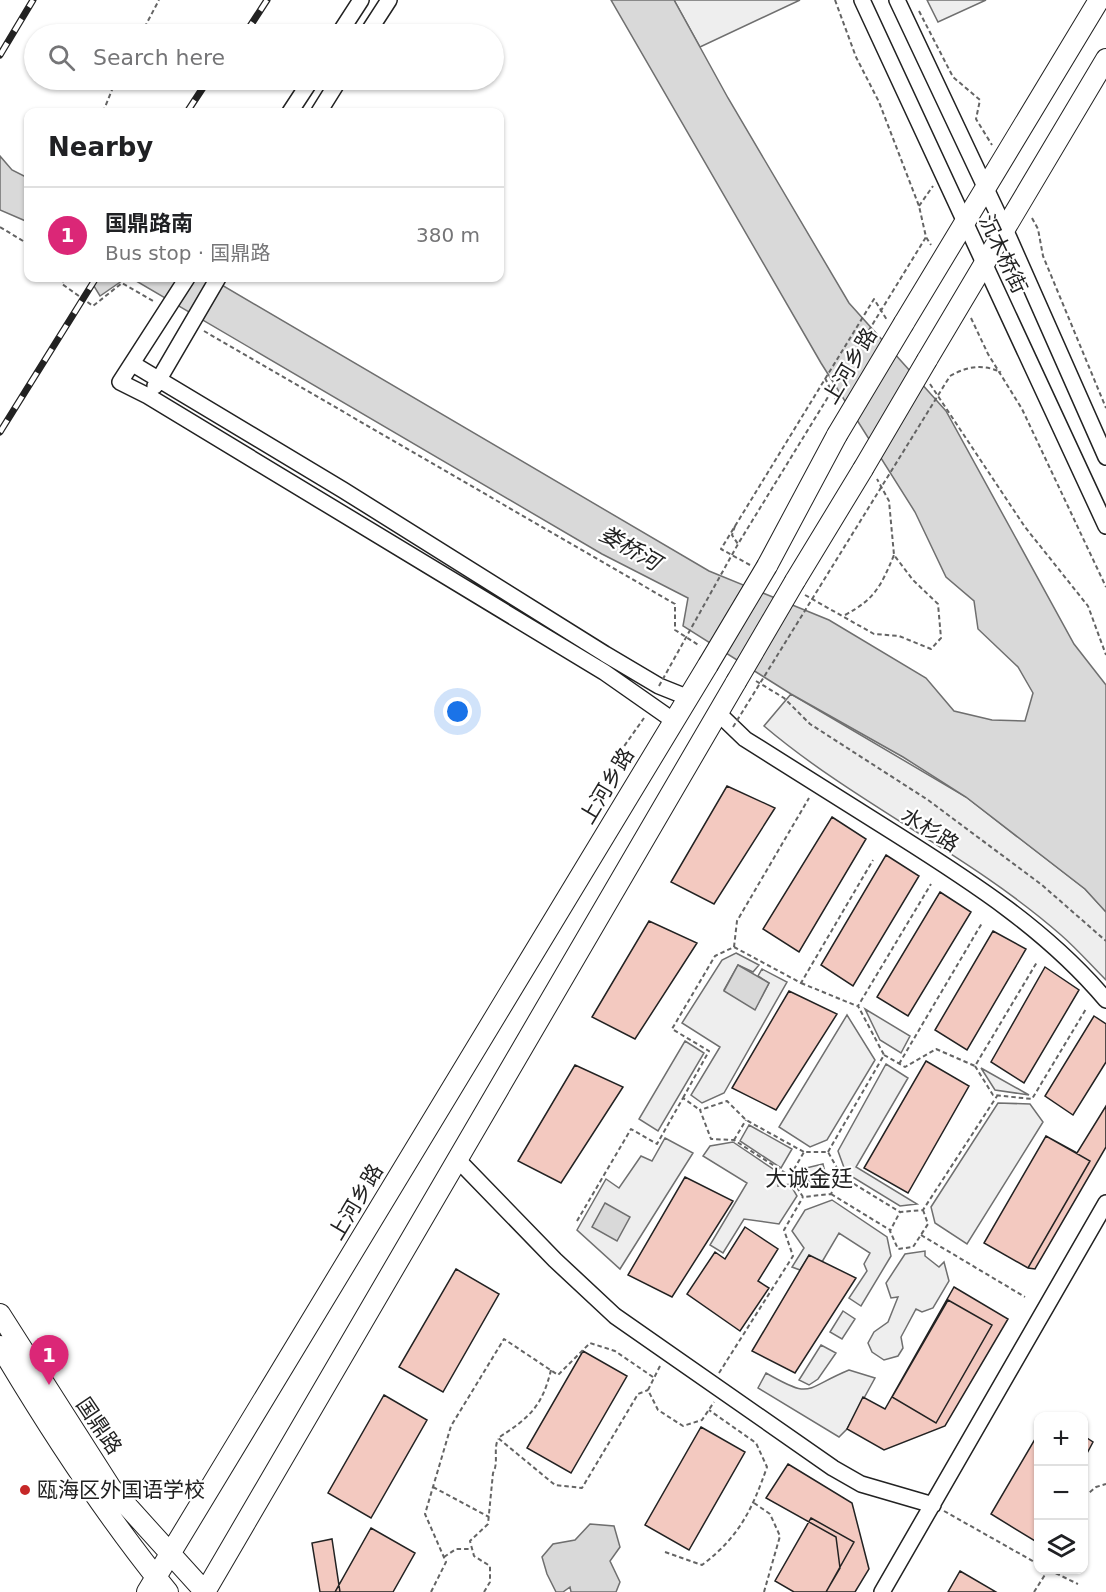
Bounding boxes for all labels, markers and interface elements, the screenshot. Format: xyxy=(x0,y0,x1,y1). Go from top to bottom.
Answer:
search box xyxy=(24,24,504,90)
icon: search xyxy=(45,41,78,74)
text: Search here xyxy=(93,45,225,70)
text: Nearby xyxy=(48,132,153,162)
text: 国鼎路南 xyxy=(105,211,193,236)
street label: 沉木桥街 xyxy=(974,211,1032,297)
text: 1 xyxy=(61,223,74,247)
text: 380 m xyxy=(416,223,480,247)
text: Bus stop · 国鼎路 xyxy=(105,241,270,265)
street label: 上河乡路 xyxy=(818,324,882,408)
water label: 娄桥河 xyxy=(595,521,668,577)
your location xyxy=(443,697,472,726)
street label: 上河乡路 xyxy=(575,744,639,828)
street label: 水杉路 xyxy=(897,803,963,857)
street label: 上河乡路 xyxy=(324,1160,388,1244)
district label: 大诚金廷 xyxy=(765,1166,853,1191)
pin: 1 xyxy=(29,1336,68,1385)
street label: 国鼎路 xyxy=(71,1393,127,1459)
map controls xyxy=(1034,1412,1088,1574)
button: + xyxy=(1034,1412,1088,1466)
button: − xyxy=(1034,1466,1088,1520)
place label: 瓯海区外国语学校 xyxy=(37,1478,205,1502)
marker: 瓯海区外国语学校 xyxy=(18,1483,32,1497)
button: layers xyxy=(1034,1520,1088,1574)

